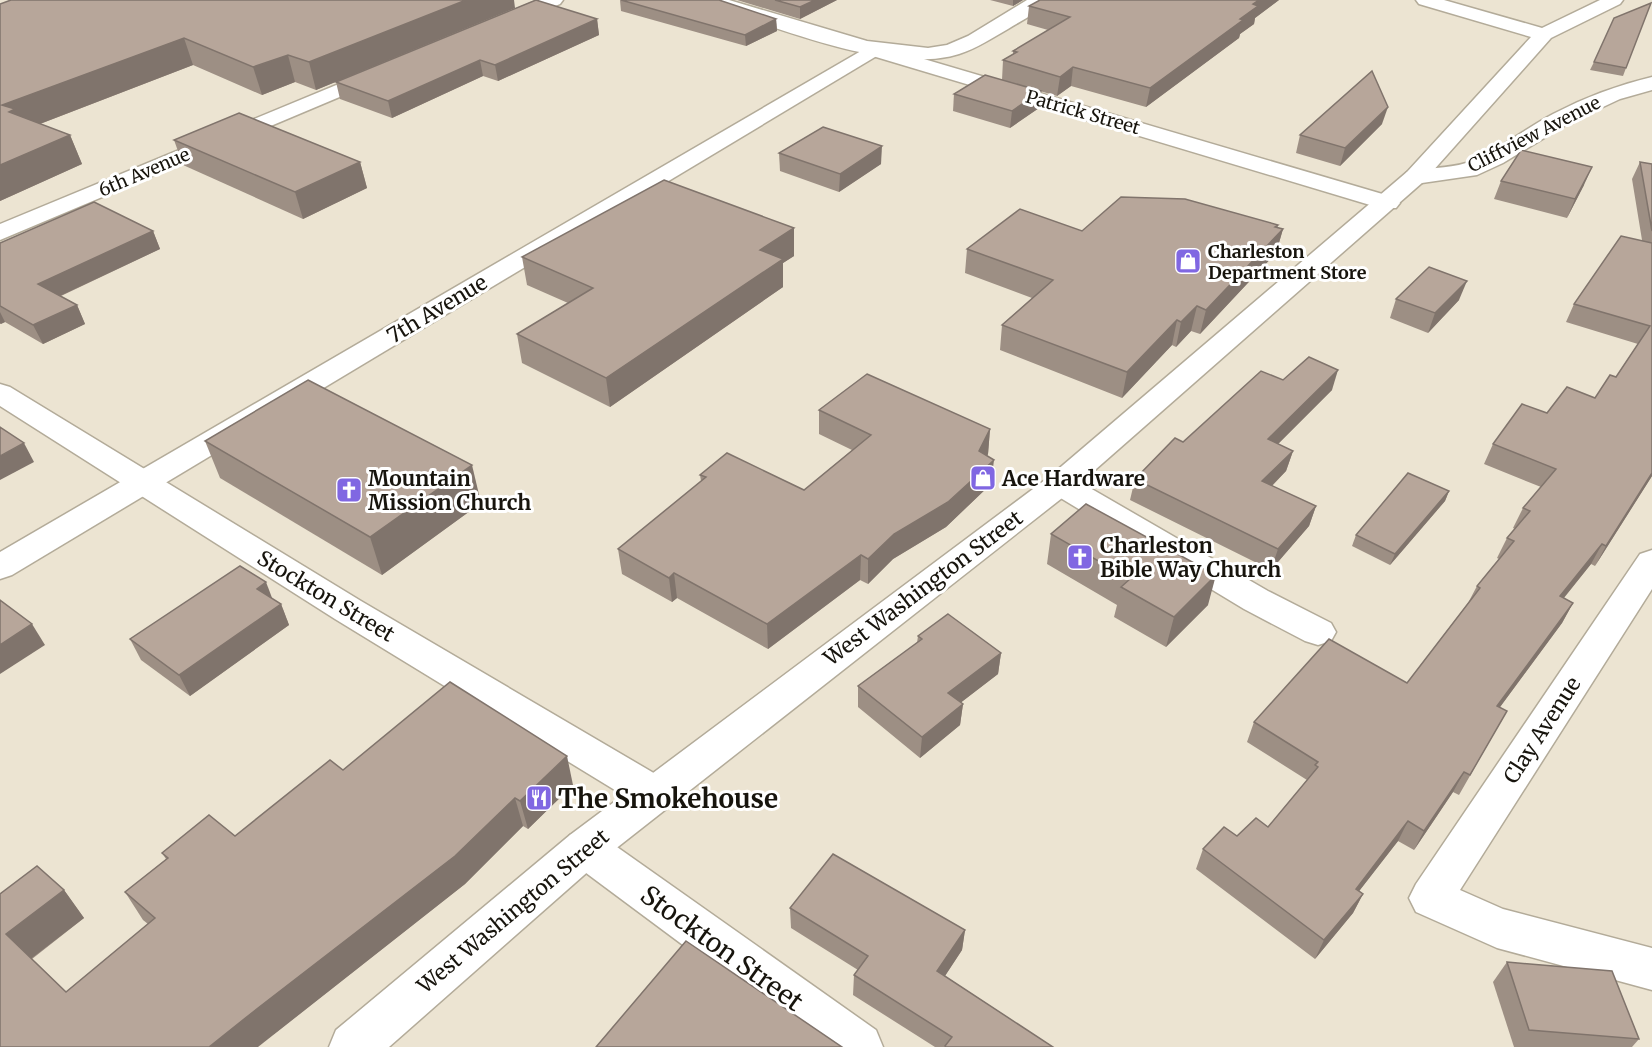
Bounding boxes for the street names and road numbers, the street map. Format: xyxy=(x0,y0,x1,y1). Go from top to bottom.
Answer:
street label: Patrick Street xyxy=(1023,85,1143,139)
street label: Cliffview Avenue xyxy=(1464,91,1604,177)
street label: 6th Avenue xyxy=(95,142,193,202)
street label: 7th Avenue xyxy=(382,268,492,349)
street label: West Washington Street xyxy=(817,504,1028,672)
street label: Stockton Street xyxy=(252,544,400,648)
street label: Clay Avenue xyxy=(1497,671,1587,788)
street label: West Washington Street xyxy=(411,823,614,1000)
street label: Stockton Street xyxy=(634,878,810,1018)

